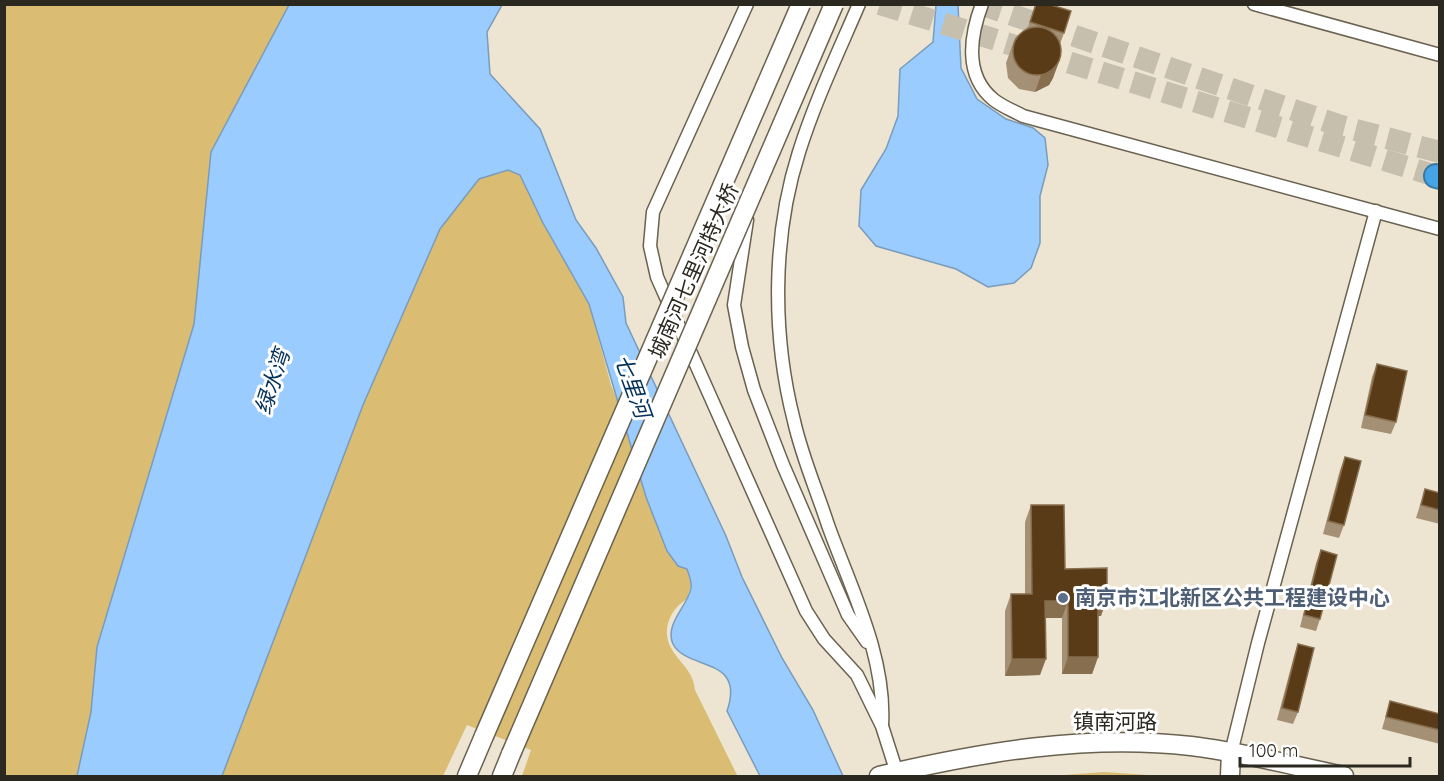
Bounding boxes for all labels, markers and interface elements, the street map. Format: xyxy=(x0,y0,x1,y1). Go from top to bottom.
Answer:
street label: 城南河七里河特大桥 xyxy=(643,179,743,362)
water label: 绿水湾 xyxy=(248,342,297,418)
water label: 七里河 xyxy=(609,350,659,426)
place label: 南京市江北新区公共工程建设中心 xyxy=(1075,584,1390,610)
marker: 南京市江北新区公共工程建设中心 xyxy=(1056,591,1070,605)
street label: 镇南河路 xyxy=(1073,708,1157,734)
scale bar xyxy=(1240,730,1410,768)
text: 100 m xyxy=(1249,739,1298,762)

